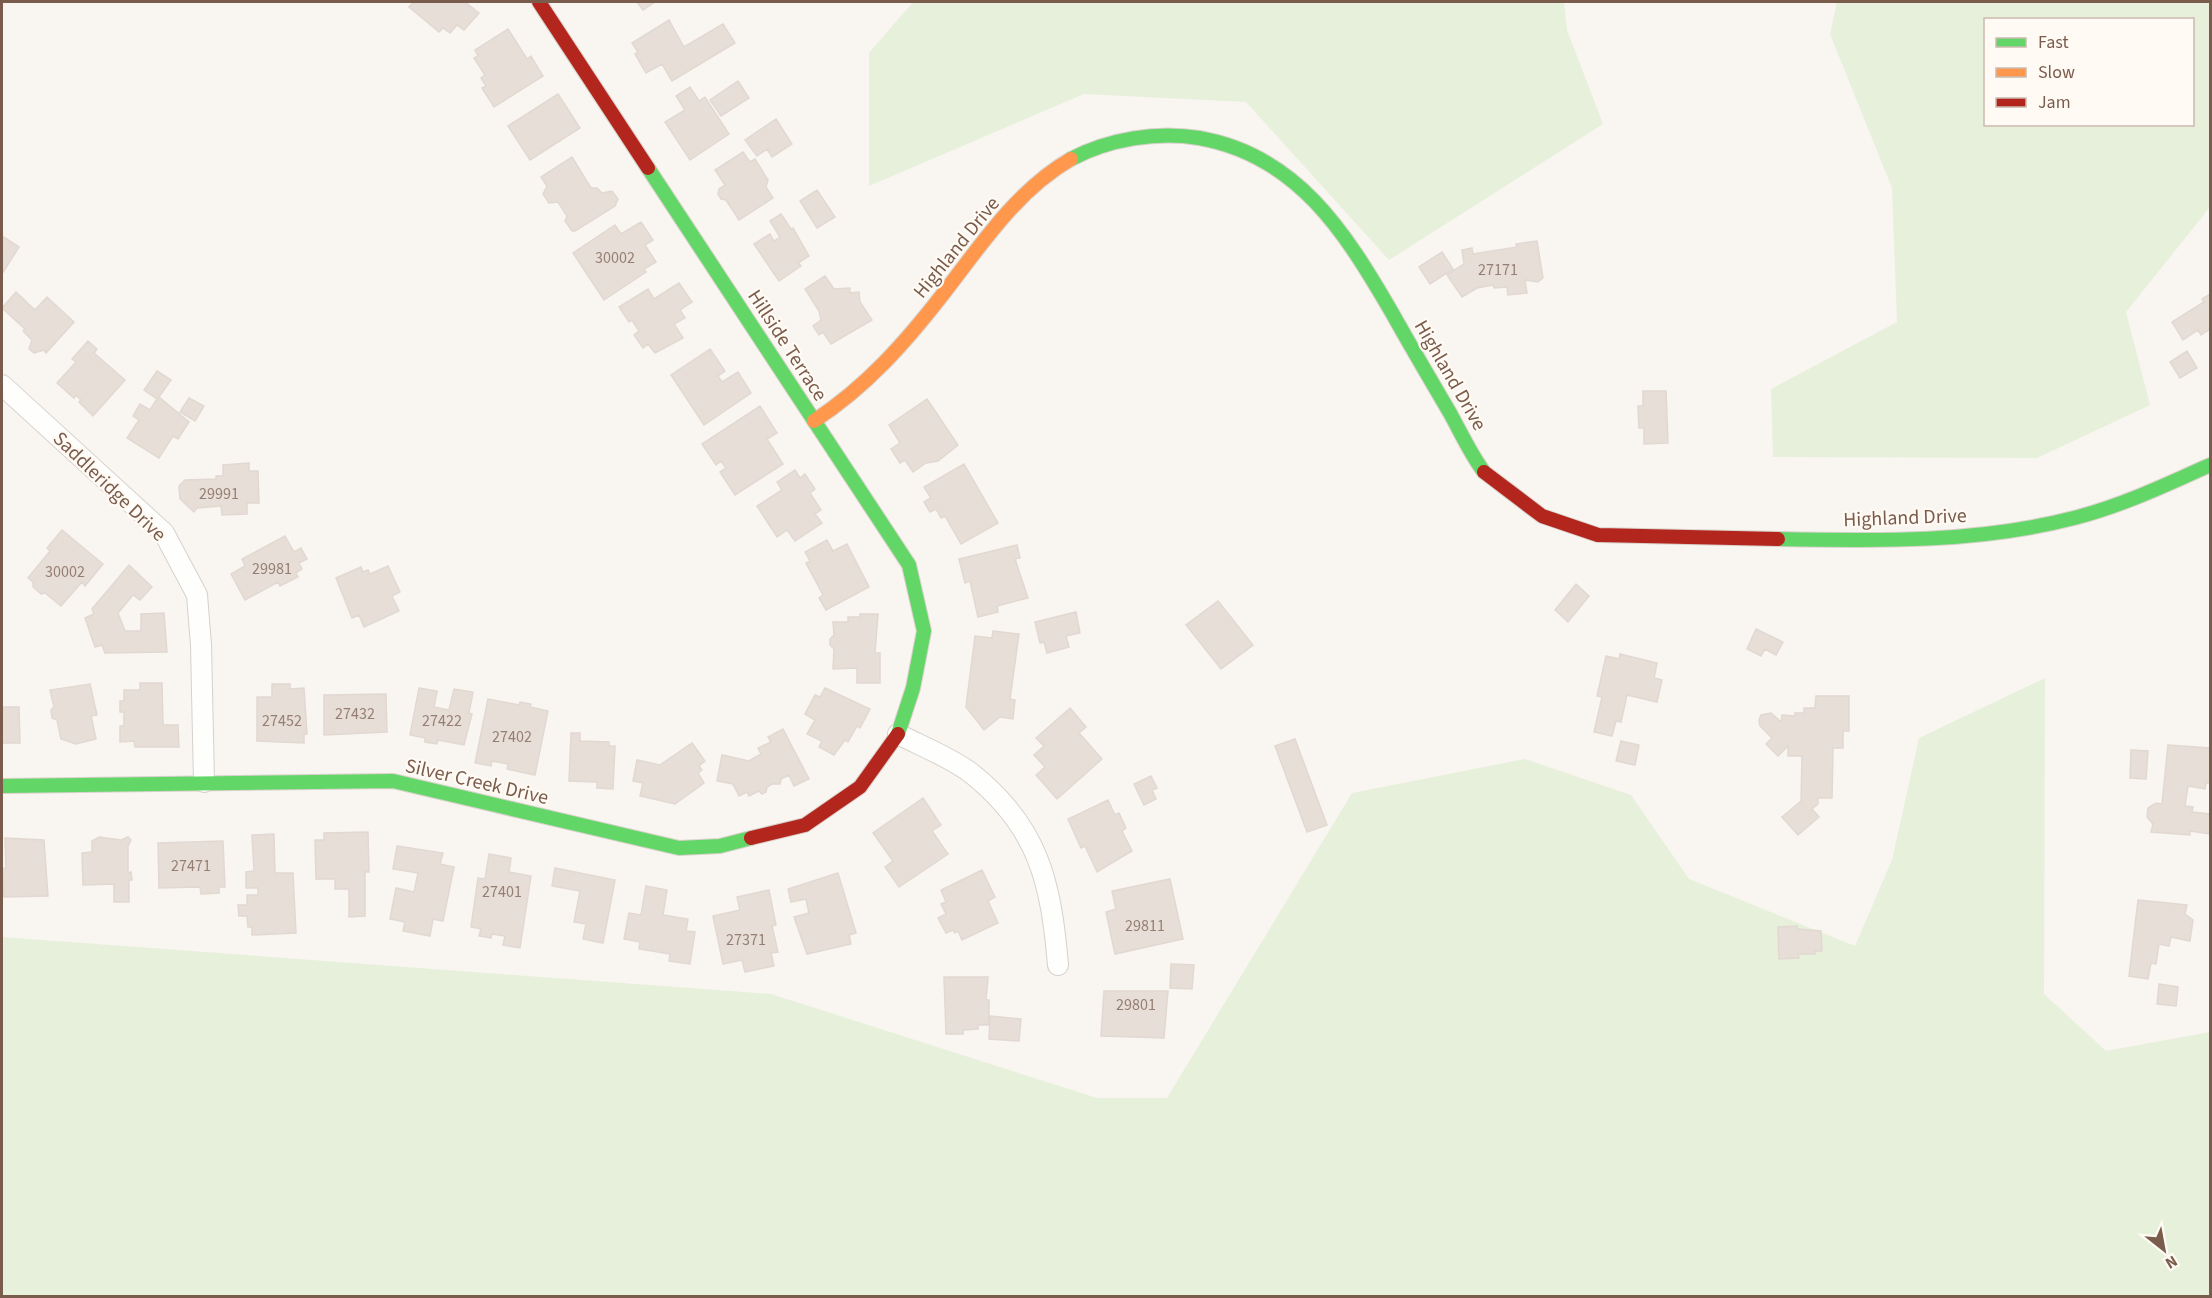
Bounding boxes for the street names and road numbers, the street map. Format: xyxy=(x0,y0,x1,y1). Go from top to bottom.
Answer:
street label: Highland Drive xyxy=(907,191,1007,304)
street label: Hillside Terrace xyxy=(741,284,834,407)
street label: Highland Drive xyxy=(1407,315,1493,436)
street label: Saddleridge Drive xyxy=(46,425,172,548)
street label: Highland Drive xyxy=(1843,502,1967,534)
street label: Silver Creek Drive xyxy=(402,752,551,812)

